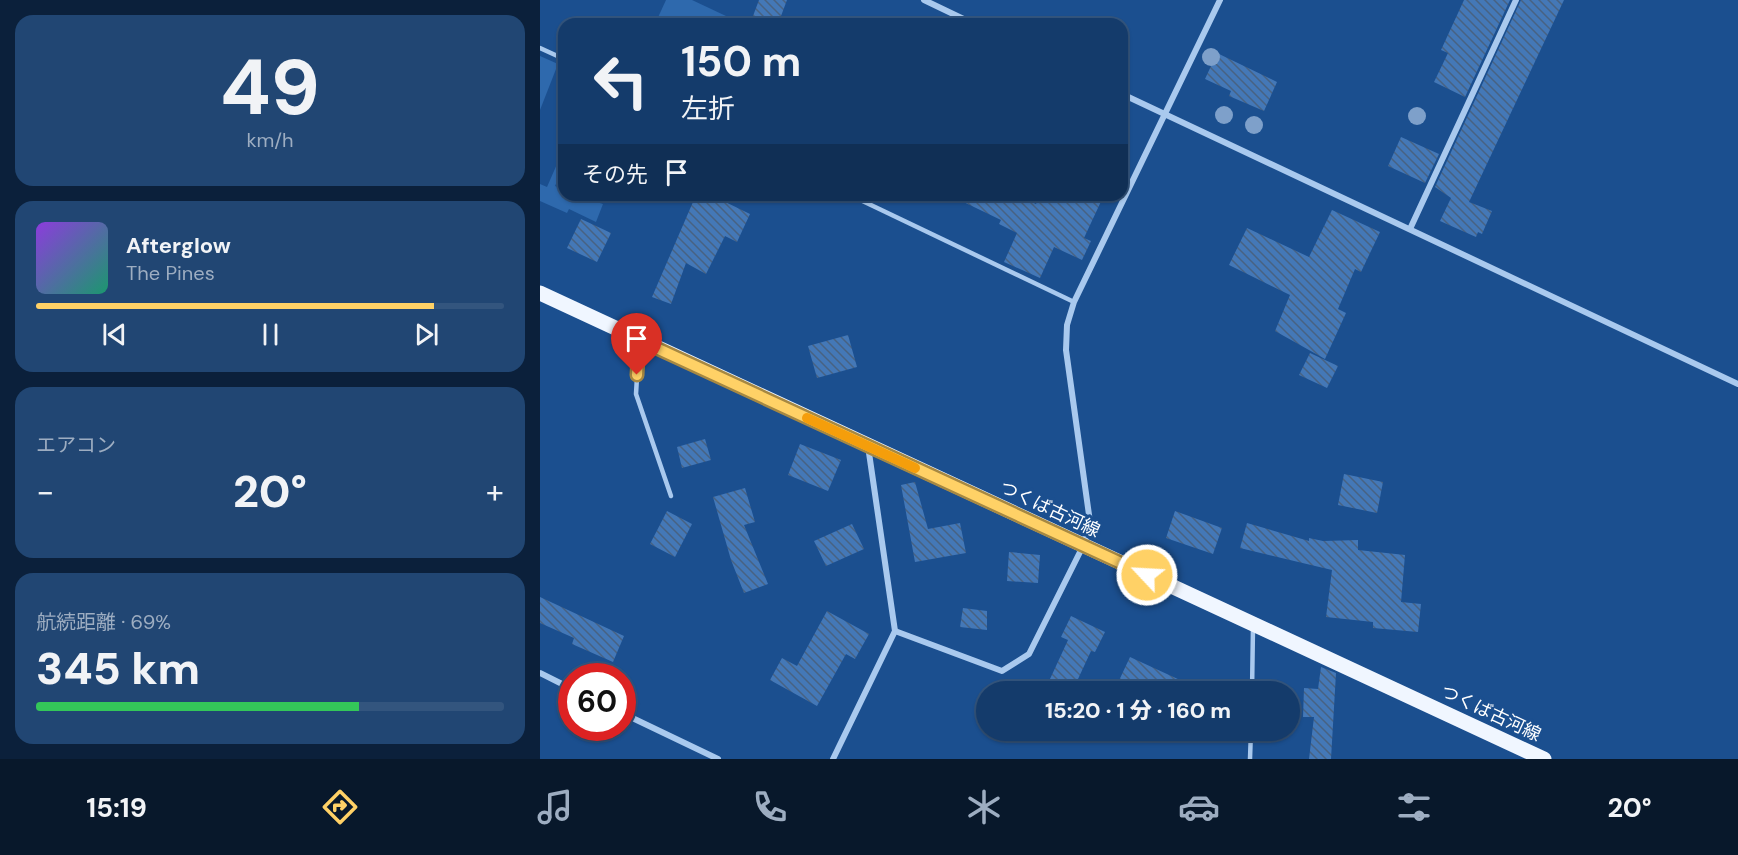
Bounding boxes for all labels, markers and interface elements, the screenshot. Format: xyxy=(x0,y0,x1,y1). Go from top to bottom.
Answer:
text: 150 m xyxy=(681,34,801,89)
text: 49 xyxy=(220,37,320,138)
icon: left xyxy=(582,42,660,120)
text: 左折 xyxy=(681,91,735,126)
text: km/h xyxy=(246,127,294,153)
icon: arrive xyxy=(660,156,693,189)
text: その先 xyxy=(582,160,648,189)
text: Afterglow xyxy=(126,231,231,260)
text: The Pines xyxy=(126,260,215,286)
pin xyxy=(611,313,662,375)
icon: previous xyxy=(98,318,131,351)
icon: pause xyxy=(254,318,287,351)
icon: next xyxy=(410,318,443,351)
icon: arrive xyxy=(620,322,653,355)
text: エアコン xyxy=(36,432,116,458)
text: 20° xyxy=(233,462,307,521)
text: − xyxy=(36,470,54,513)
text: + xyxy=(486,470,504,513)
street label: つくば古河線 xyxy=(996,475,1104,543)
position arrow xyxy=(1115,543,1179,607)
text: 航続距離 · 69% xyxy=(36,609,171,635)
text: 345 km xyxy=(36,639,200,698)
speed limit sign: 60 xyxy=(558,663,636,741)
street label: つくば古河線 xyxy=(1437,679,1545,747)
text: 15:20 · 1 分 · 160 m xyxy=(1045,696,1231,725)
icon: directions xyxy=(319,786,361,828)
icon: music xyxy=(534,786,576,828)
icon: phone xyxy=(749,786,791,828)
icon: climate xyxy=(963,786,1005,828)
icon: car xyxy=(1178,786,1220,828)
icon: filters xyxy=(1393,786,1435,828)
text: 15:19 xyxy=(86,790,147,825)
text: 20° xyxy=(1607,790,1652,825)

